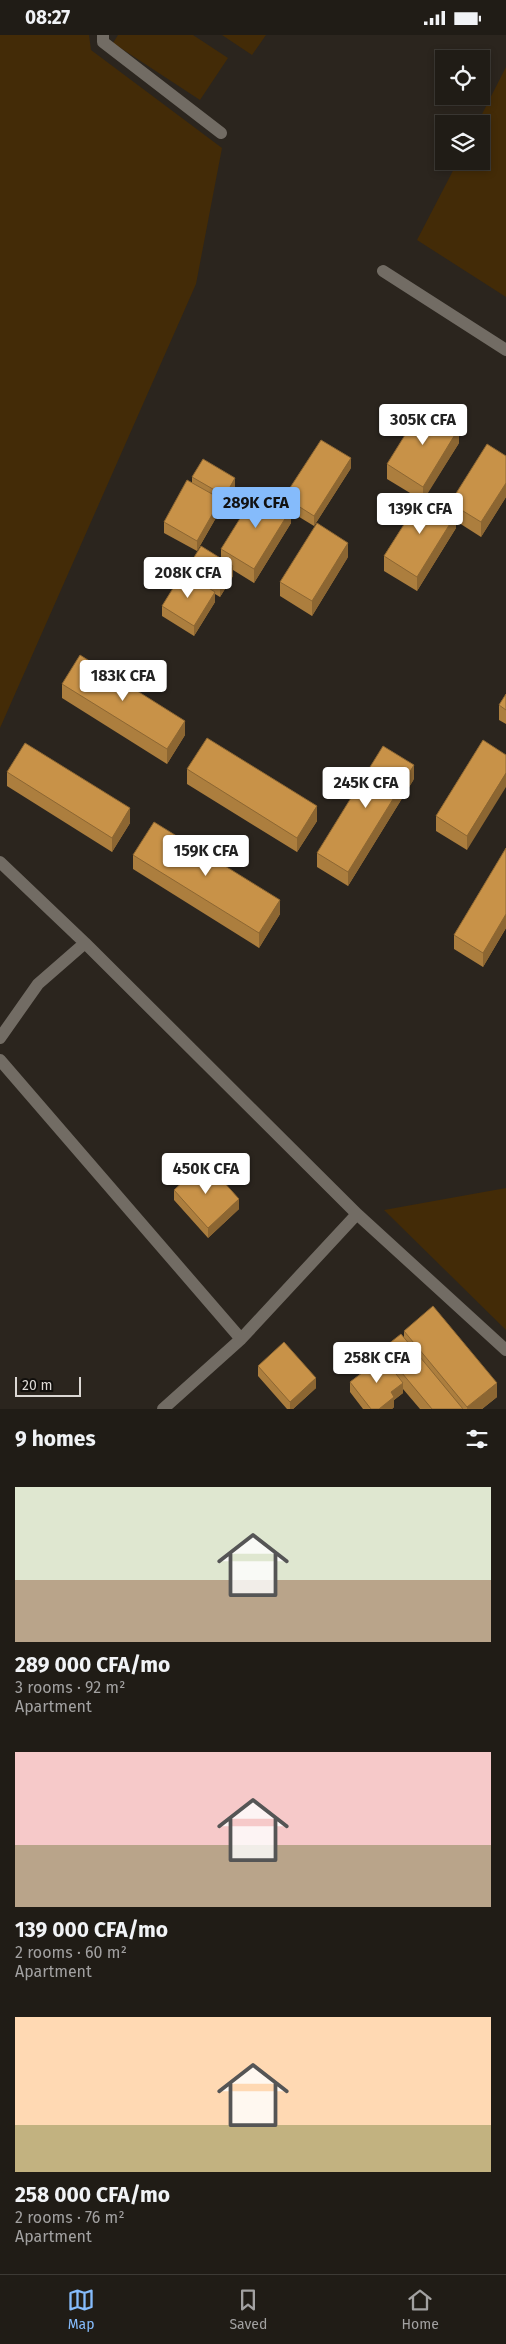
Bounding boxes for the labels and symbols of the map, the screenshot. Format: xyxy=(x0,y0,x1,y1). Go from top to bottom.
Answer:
pin: 305K CFA xyxy=(371,403,475,446)
pin: 289K CFA xyxy=(204,487,308,529)
pin: 139K CFA xyxy=(368,493,472,535)
pin: 208K CFA xyxy=(136,557,240,599)
pin: 183K CFA xyxy=(71,659,175,702)
pin: 245K CFA xyxy=(314,767,418,809)
pin: 159K CFA xyxy=(154,835,258,877)
pin: 450K CFA xyxy=(154,1153,258,1195)
pin: 258K CFA xyxy=(325,1341,429,1384)
scale bar xyxy=(15,1374,81,1397)

